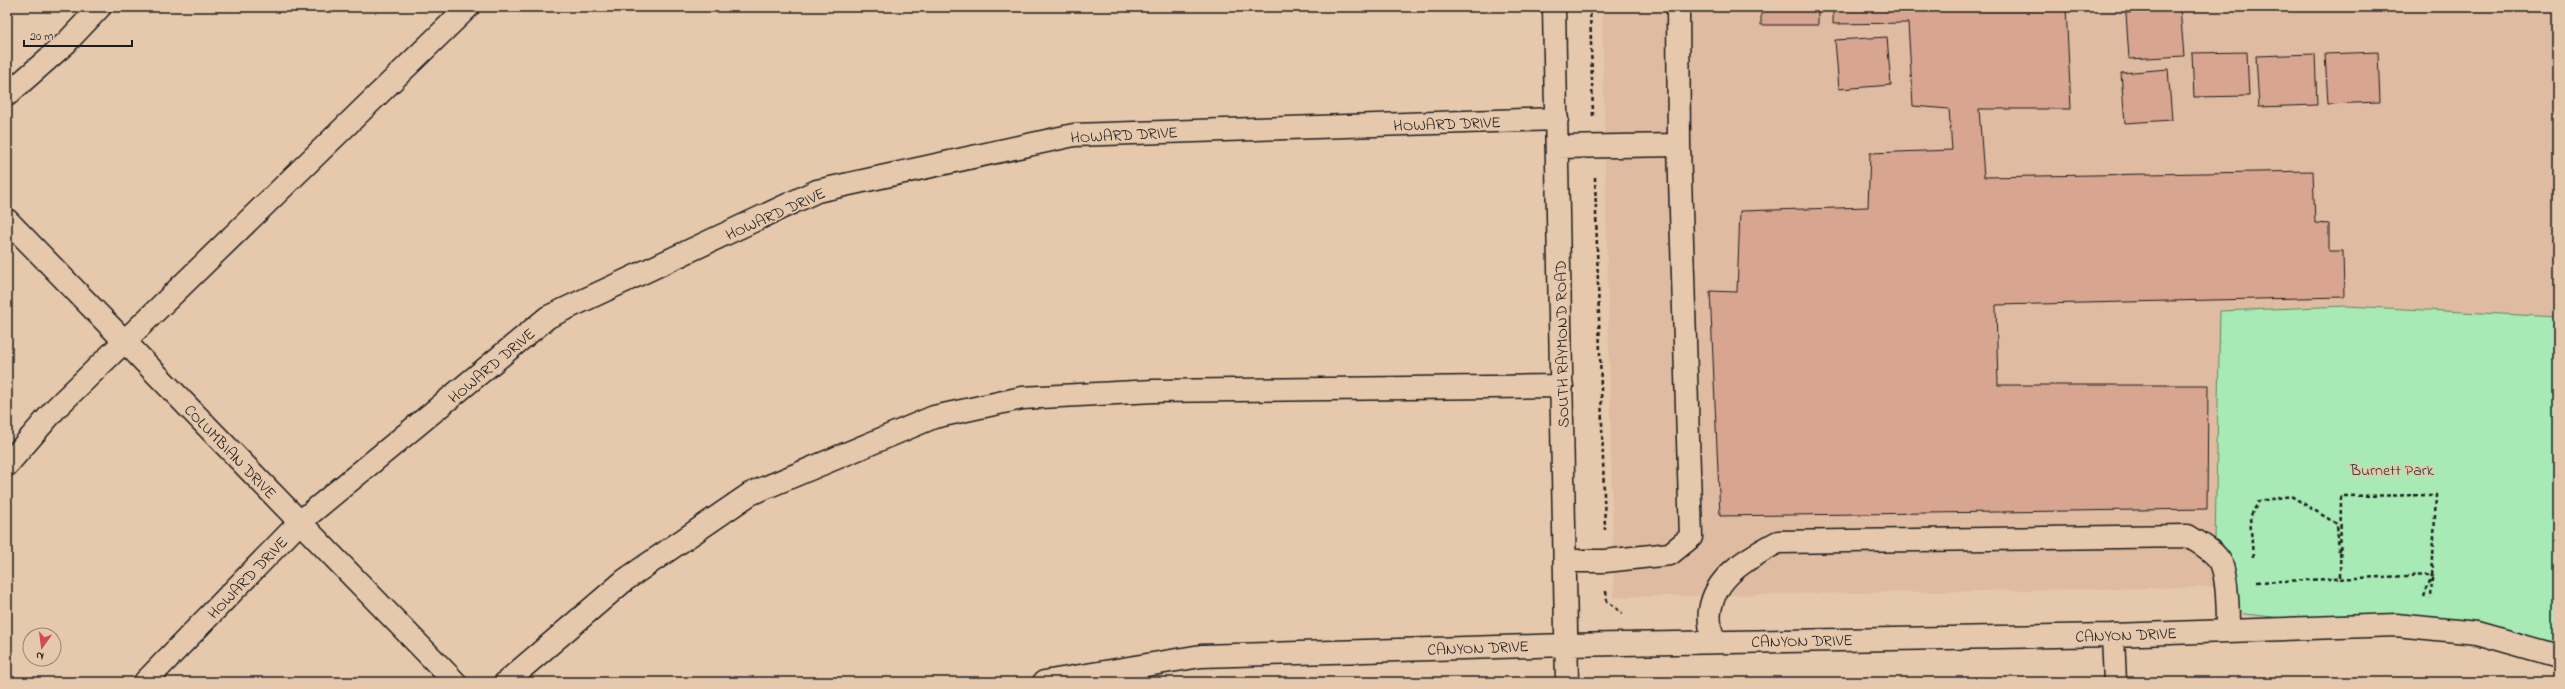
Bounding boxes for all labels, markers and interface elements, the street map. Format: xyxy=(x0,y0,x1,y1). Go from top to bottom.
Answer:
scale bar xyxy=(24,22,132,48)
text: 20 m xyxy=(30,28,53,46)
street label: HOWARD DRIVE xyxy=(1393,111,1501,139)
street label: HOWARD DRIVE xyxy=(1070,121,1178,151)
street label: HOWARD DRIVE xyxy=(722,182,830,248)
street label: SOUTH RAYMOND ROAD xyxy=(1550,260,1576,428)
street label: HOWARD DRIVE xyxy=(443,323,541,410)
street label: COLUMBIAN DRIVE xyxy=(178,399,281,505)
park label: Burnett Park xyxy=(2349,459,2435,483)
street label: HOWARD DRIVE xyxy=(203,531,294,625)
street label: CANYON DRIVE xyxy=(2075,622,2177,650)
north arrow xyxy=(22,627,62,667)
street label: CANYON DRIVE xyxy=(1751,629,1853,655)
street label: CANYON DRIVE xyxy=(1427,635,1529,663)
text: N xyxy=(34,647,45,664)

